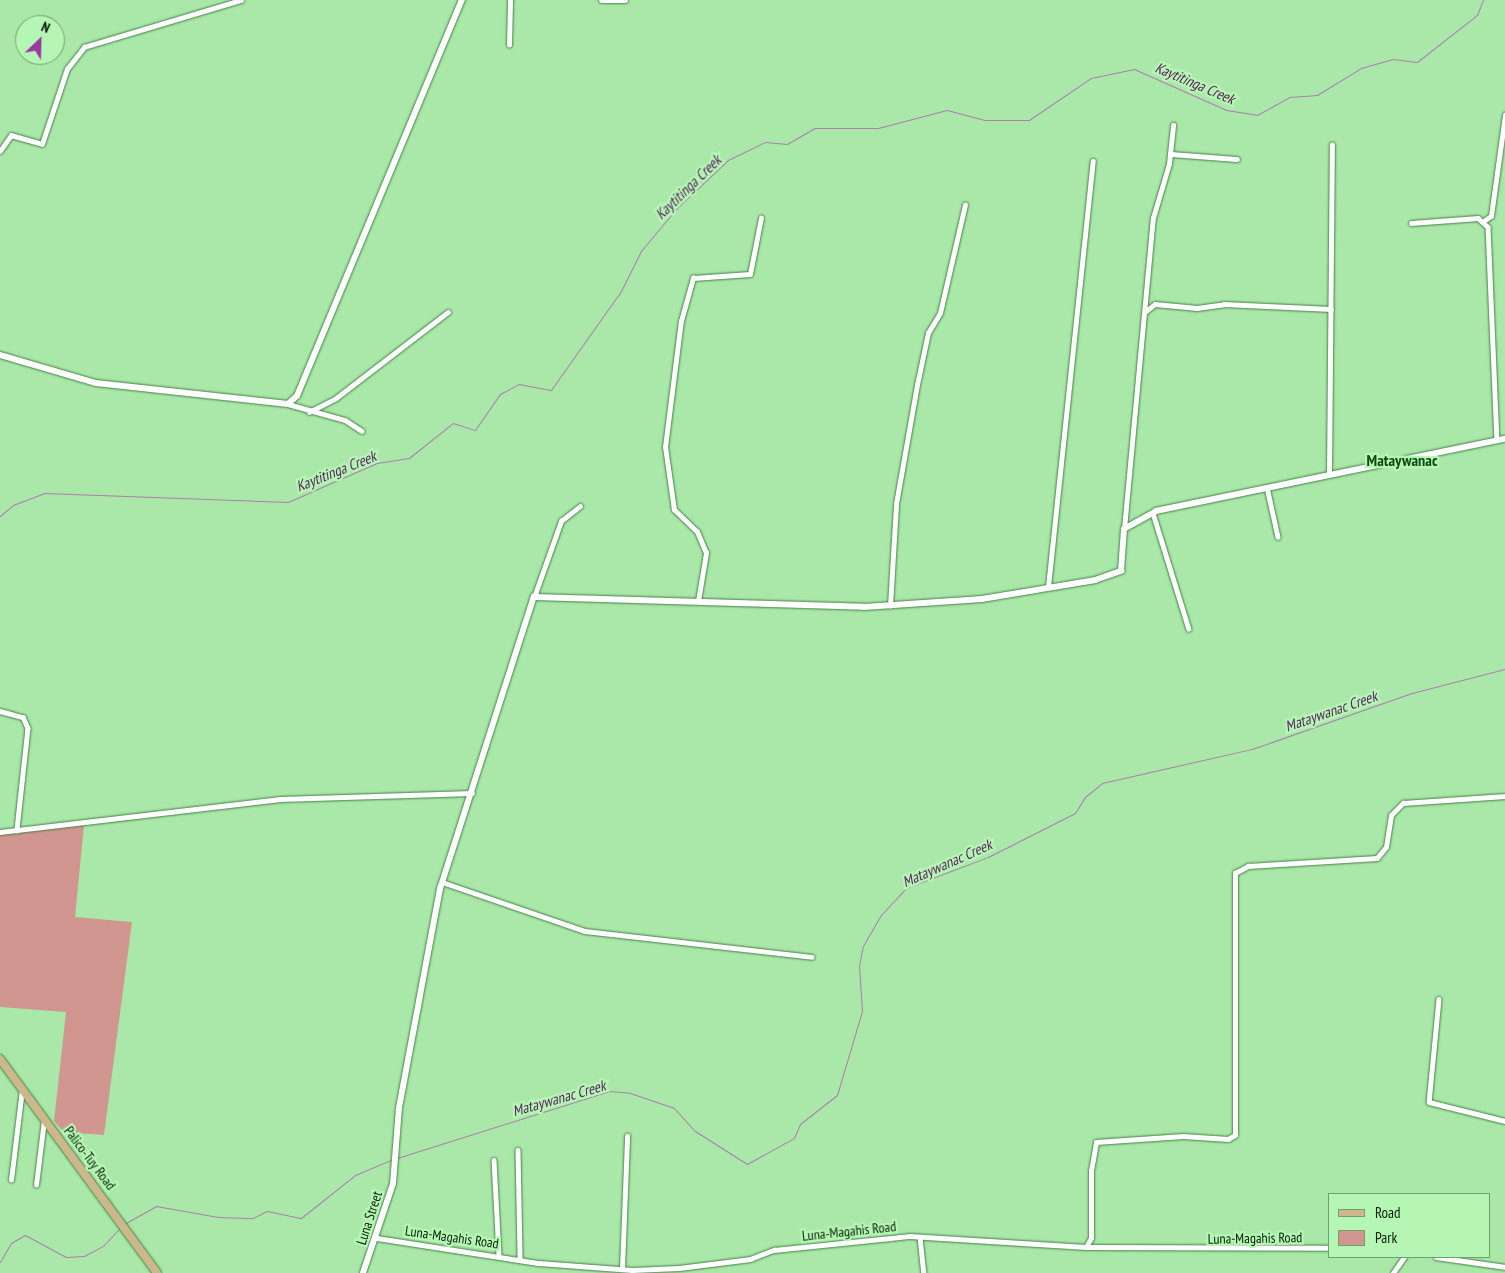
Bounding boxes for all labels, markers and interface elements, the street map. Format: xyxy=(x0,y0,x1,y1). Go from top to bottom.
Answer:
north arrow xyxy=(15,15,65,65)
text: N xyxy=(39,17,53,37)
water label: Kaytitinga Creek xyxy=(1153,58,1237,108)
water label: Kaytitinga Creek xyxy=(651,151,725,223)
water label: Kaytitinga Creek xyxy=(293,447,379,495)
district label: Mataywanac xyxy=(1367,450,1437,470)
water label: Mataywanac Creek xyxy=(1283,687,1379,735)
water label: Mataywanac Creek xyxy=(899,835,995,891)
water label: Mataywanac Creek xyxy=(510,1076,608,1120)
street label: Palico-Tuy Road xyxy=(61,1123,119,1193)
street label: Luna Street xyxy=(352,1189,386,1247)
legend xyxy=(1328,1193,1490,1258)
text: Road xyxy=(1375,1203,1401,1222)
street label: Luna-Magahis Road xyxy=(801,1218,897,1244)
street label: Luna-Magahis Road xyxy=(404,1222,500,1252)
text: Park xyxy=(1375,1228,1397,1247)
street label: Luna-Magahis Road xyxy=(1208,1229,1302,1247)

